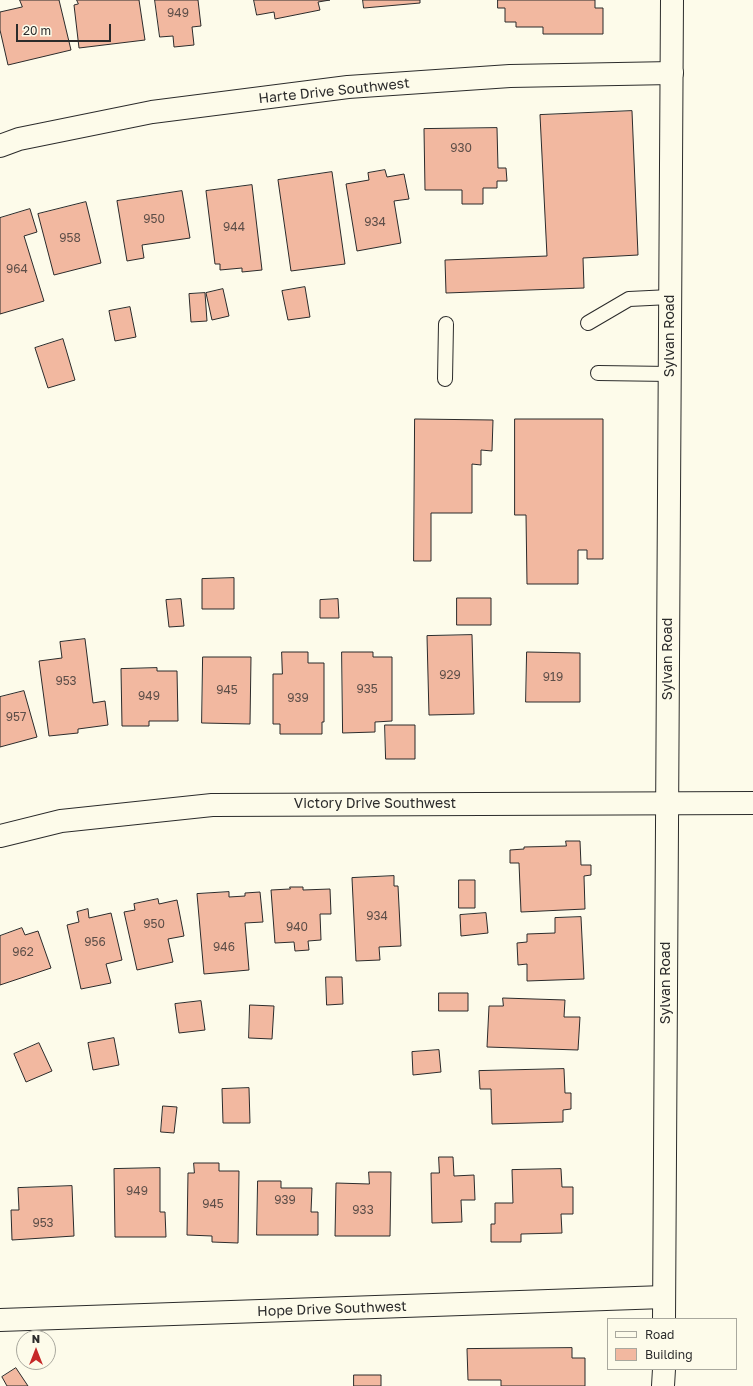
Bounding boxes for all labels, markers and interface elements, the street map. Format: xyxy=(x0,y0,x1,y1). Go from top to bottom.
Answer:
house number: 949 xyxy=(167,6,189,20)
scale bar xyxy=(18,16,113,42)
text: 20 m xyxy=(23,23,51,38)
street label: Harte Drive Southwest xyxy=(258,75,410,107)
house number: 930 xyxy=(450,141,472,155)
house number: 950 xyxy=(143,212,165,226)
house number: 934 xyxy=(364,215,386,229)
house number: 944 xyxy=(223,220,245,234)
house number: 958 xyxy=(59,231,81,245)
house number: 964 xyxy=(6,262,28,276)
street label: Sylvan Road xyxy=(662,295,678,377)
street label: Sylvan Road xyxy=(660,618,676,700)
house number: 929 xyxy=(439,668,461,682)
house number: 919 xyxy=(543,670,563,684)
house number: 953 xyxy=(55,674,77,688)
house number: 935 xyxy=(356,682,378,696)
house number: 945 xyxy=(216,683,238,697)
house number: 949 xyxy=(138,689,160,703)
house number: 939 xyxy=(287,691,309,705)
house number: 957 xyxy=(6,710,26,724)
street label: Victory Drive Southwest xyxy=(294,796,456,812)
house number: 934 xyxy=(366,909,388,923)
house number: 950 xyxy=(143,917,165,931)
house number: 940 xyxy=(286,920,308,934)
house number: 956 xyxy=(84,935,106,949)
house number: 946 xyxy=(213,940,235,954)
street label: Sylvan Road xyxy=(658,942,674,1024)
house number: 962 xyxy=(12,945,34,959)
house number: 949 xyxy=(126,1184,148,1198)
house number: 939 xyxy=(274,1193,296,1207)
house number: 945 xyxy=(202,1197,224,1211)
house number: 933 xyxy=(352,1203,374,1217)
house number: 953 xyxy=(32,1216,54,1230)
street label: Hope Drive Southwest xyxy=(257,1298,407,1320)
legend xyxy=(607,1318,737,1370)
text: Road xyxy=(645,1327,674,1342)
north arrow xyxy=(16,1330,56,1370)
text: N xyxy=(32,1332,40,1345)
text: Building xyxy=(645,1347,693,1362)

